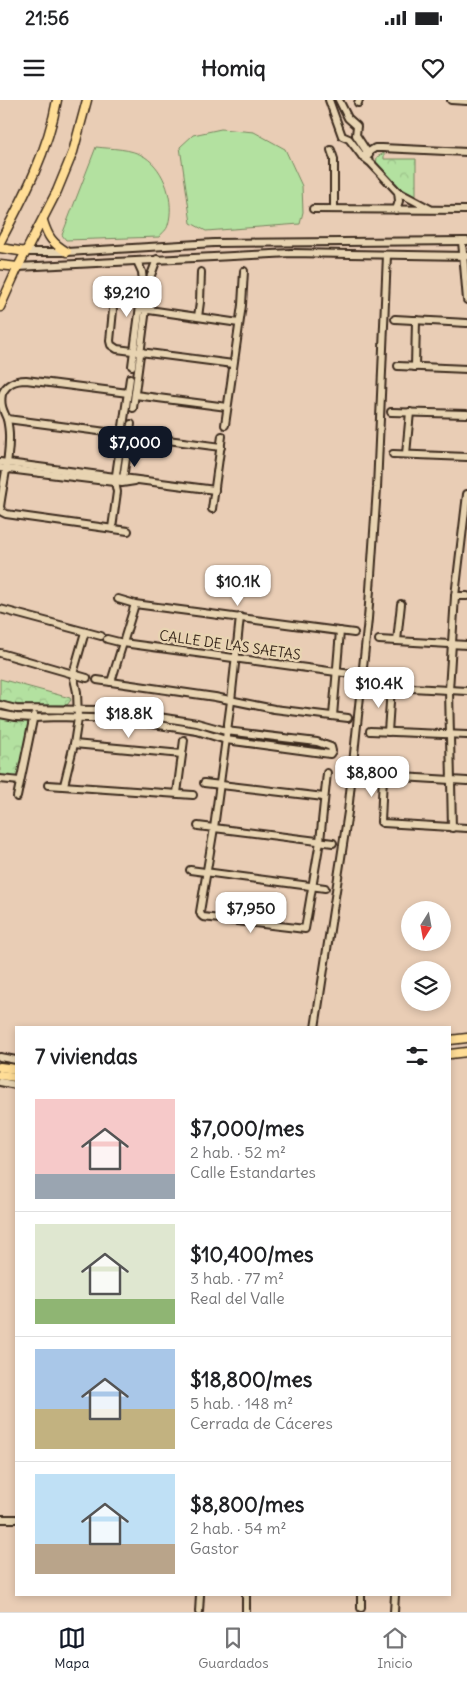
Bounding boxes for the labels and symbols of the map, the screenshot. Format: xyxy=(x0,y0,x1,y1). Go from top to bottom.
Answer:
pin: $9,210 xyxy=(86,276,168,318)
pin: $7,000 xyxy=(94,426,176,468)
pin: $10.1K xyxy=(197,564,279,607)
street label: CALLE DE LAS SAETAS xyxy=(158,626,302,664)
pin: $10.4K xyxy=(338,666,420,709)
pin: $18.8K xyxy=(88,696,170,739)
pin: $8,800 xyxy=(331,756,413,798)
pin: $7,950 xyxy=(210,892,292,934)
north arrow xyxy=(401,901,451,951)

